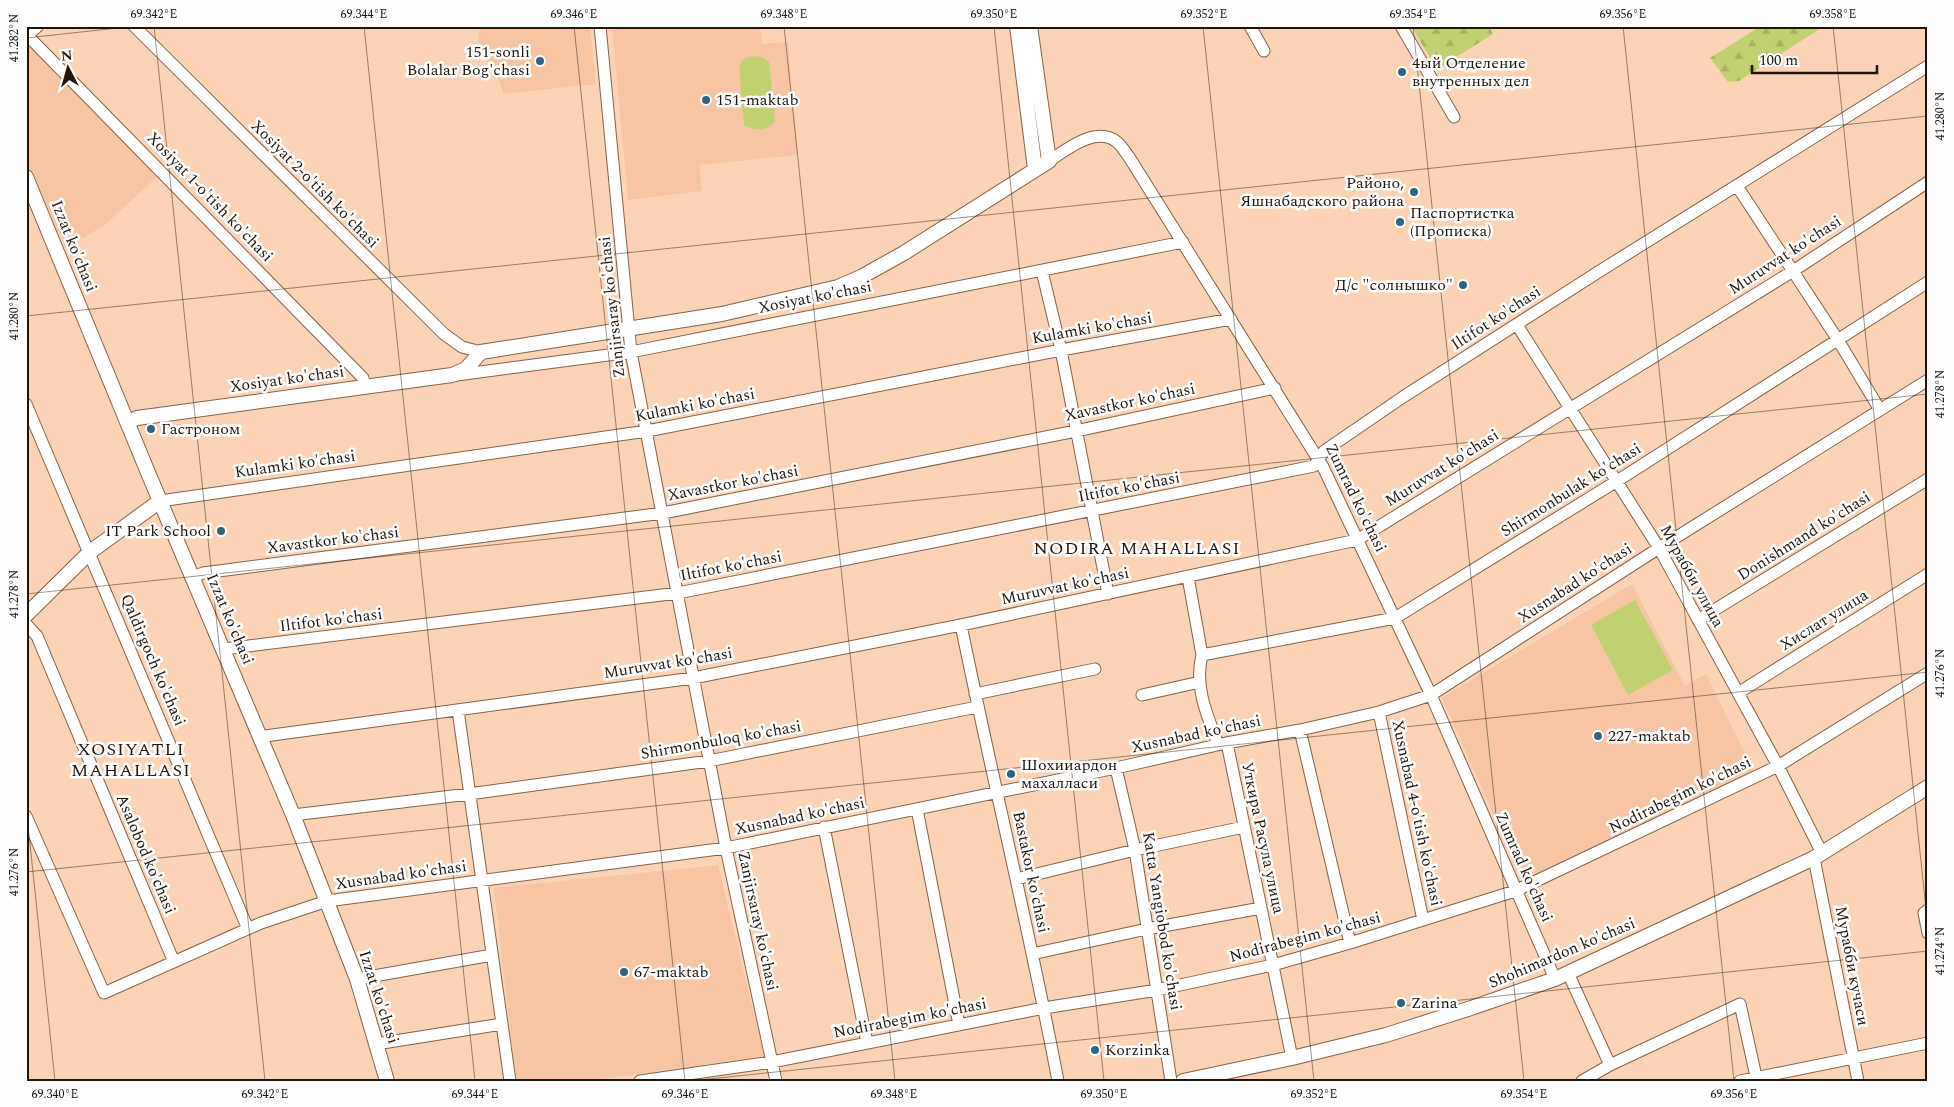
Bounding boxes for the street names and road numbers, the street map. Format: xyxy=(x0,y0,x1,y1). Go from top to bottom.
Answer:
street label: Xosiyat 2-o'tish ko'chasi xyxy=(245,114,385,254)
street label: Xosiyat 1-o'tish ko'chasi xyxy=(141,126,279,268)
street label: Izzat ko'chasi xyxy=(45,197,103,295)
street label: Muruvvat ko'chasi xyxy=(1724,209,1846,301)
street label: Zanjirsaray ko'chasi xyxy=(593,235,631,379)
street label: Xosiyat ko'chasi xyxy=(756,274,874,320)
street label: Iltifot ko'chasi xyxy=(1446,280,1546,356)
street label: Kulamki ko'chasi xyxy=(1030,306,1154,350)
street label: Xosiyat ko'chasi xyxy=(228,359,346,399)
street label: Xavastkor ko'chasi xyxy=(1063,376,1197,428)
street label: Kulamki ko'chasi xyxy=(633,382,757,428)
street label: Muruvvat ko'chasi xyxy=(1380,423,1504,513)
street label: Shirmonbulak ko'chasi xyxy=(1496,437,1646,543)
street label: Zumrad ko'chasi xyxy=(1319,440,1393,556)
street label: Kulamki ko'chasi xyxy=(233,444,357,484)
street label: Xavastkor ko'chasi xyxy=(666,459,800,507)
street label: Iltifot ko'chasi xyxy=(1076,465,1182,509)
street label: Donishmand ko'chasi xyxy=(1733,485,1875,587)
street label: Xavastkor ko'chasi xyxy=(266,520,400,560)
street label: Мурабби улица xyxy=(1654,520,1730,632)
street label: Xusnabad ko'chasi xyxy=(1513,537,1637,629)
street label: Iltifot ko'chasi xyxy=(678,544,784,588)
street label: Muruvvat ko'chasi xyxy=(999,561,1131,611)
street label: Izzat ko'chasi xyxy=(200,570,260,668)
street label: Хислат улица xyxy=(1775,583,1873,657)
street label: Qaldirgoch ko'chasi xyxy=(114,590,192,730)
street label: Iltifot ko'chasi xyxy=(278,602,384,638)
street label: Muruvvat ko'chasi xyxy=(602,641,734,685)
street label: Xusnabad ko'chasi xyxy=(1129,709,1263,759)
street label: Shirmonbuloq ko'chasi xyxy=(639,714,803,766)
street label: Xusnabad 4-o'tish ko'chasi xyxy=(1386,718,1448,908)
street label: Nodirabegim ko'chasi xyxy=(1605,750,1755,840)
street label: Уткира Расула улица xyxy=(1235,760,1291,916)
street label: Asalobod ko'chasi xyxy=(110,790,182,918)
street label: Xusnabad ko'chasi xyxy=(733,791,867,841)
street label: Zumrad ko'chasi xyxy=(1489,808,1559,926)
street label: Bastakor ko'chasi xyxy=(1006,809,1056,935)
street label: Katta Yangiobod ko'chasi xyxy=(1136,830,1188,1012)
street label: Zanjirsaray ko'chasi xyxy=(731,849,785,993)
street label: Xusnabad ko'chasi xyxy=(334,854,468,896)
street label: Мурабби кучаси xyxy=(1829,904,1875,1028)
street label: Nodirabegim ko'chasi xyxy=(1227,905,1383,969)
street label: Shohimardon ko'chasi xyxy=(1485,911,1639,995)
street label: Izzat ko'chasi xyxy=(353,947,405,1047)
street label: Nodirabegim ko'chasi xyxy=(831,991,989,1045)

